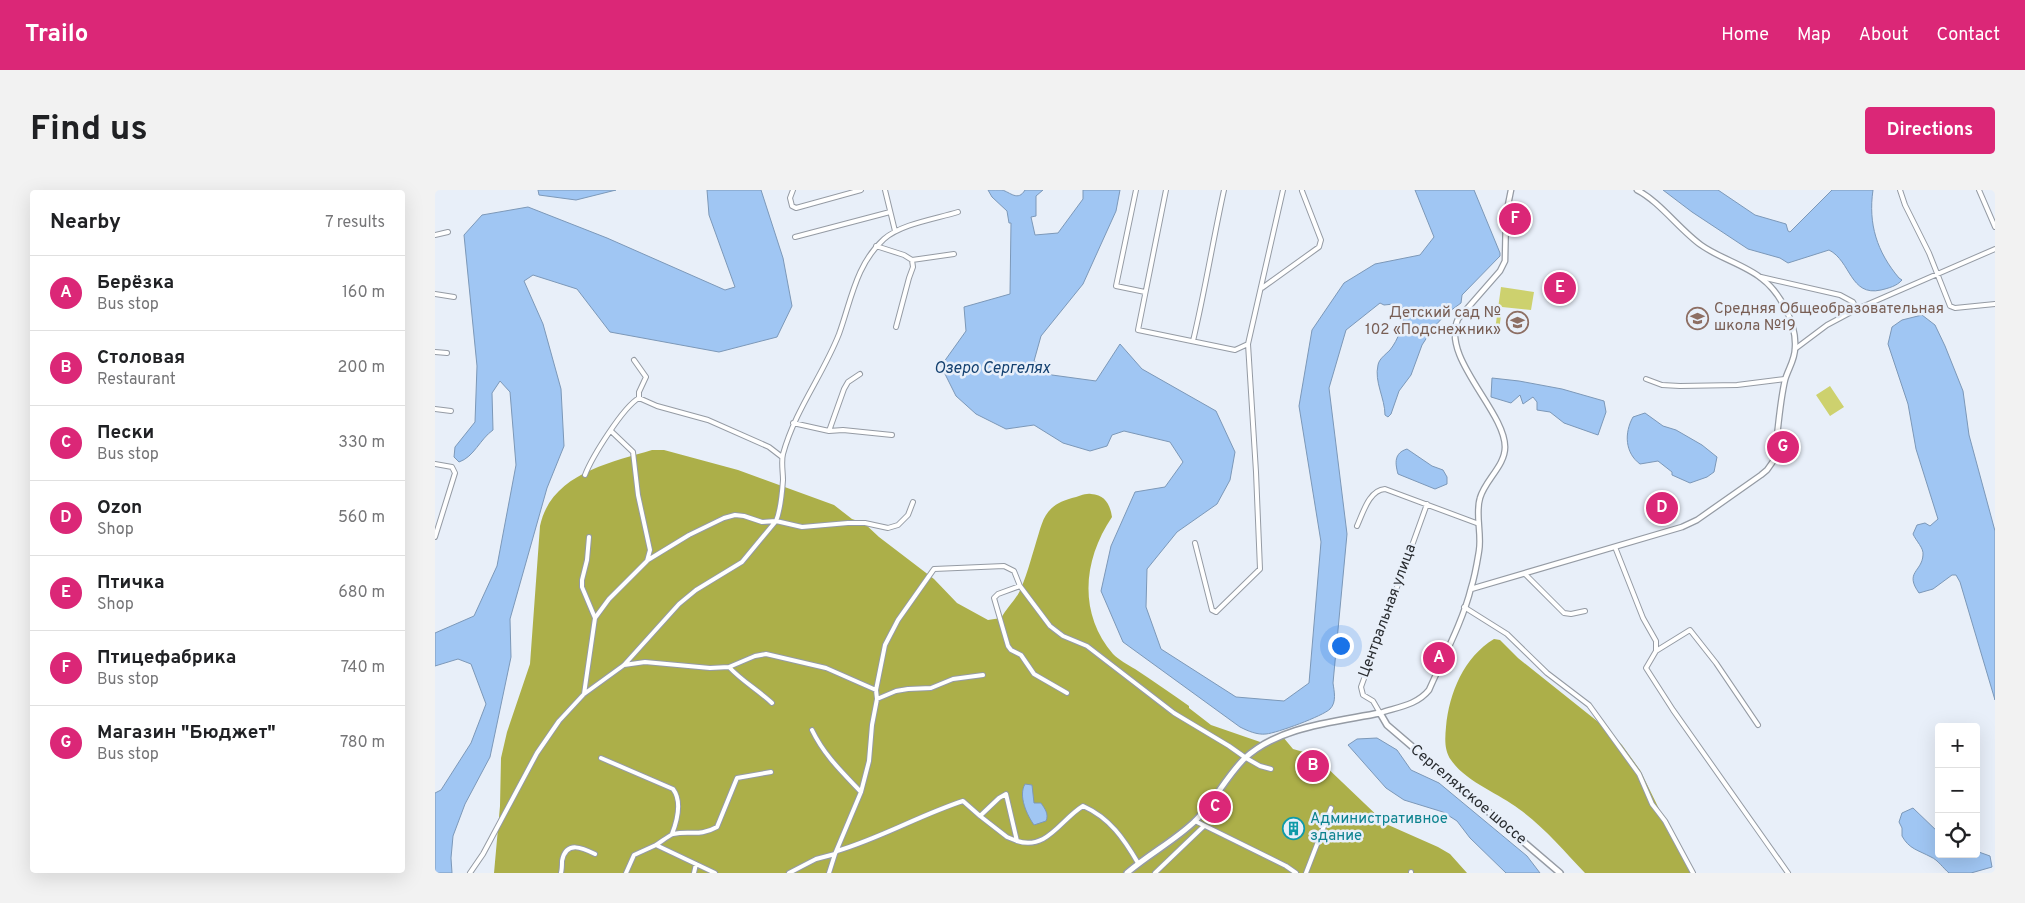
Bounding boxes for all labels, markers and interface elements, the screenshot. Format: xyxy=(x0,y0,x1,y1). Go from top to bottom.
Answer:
text: Trailo xyxy=(25,20,88,50)
text: Home xyxy=(1721,24,1769,47)
text: Map xyxy=(1797,24,1831,47)
text: About xyxy=(1859,24,1908,47)
text: Contact xyxy=(1936,24,2000,47)
button: Directions xyxy=(1865,107,1995,154)
text: Find us xyxy=(30,108,148,152)
pin: F xyxy=(1499,200,1531,238)
text: Nearby xyxy=(50,209,121,236)
text: 7 results xyxy=(325,213,385,233)
pin: E xyxy=(1544,269,1576,307)
text: Берёзка xyxy=(97,271,174,295)
text: A xyxy=(60,283,72,303)
text: 160 m xyxy=(342,283,385,303)
text: Bus stop xyxy=(97,295,159,315)
place label: Средняя Общеобразовательная школа №19 xyxy=(1714,300,1944,336)
place label: Детский сад № 102 «Подснежник» xyxy=(1365,304,1501,340)
school or university icon: Средняя Общеобразовательная школа №19 xyxy=(1686,306,1710,330)
school or university icon: Детский сад № 102 «Подснежник» xyxy=(1505,310,1529,334)
text: Столовая xyxy=(97,346,185,370)
text: B xyxy=(60,358,72,378)
text: 200 m xyxy=(337,358,385,378)
water label: Озеро Сергелях xyxy=(934,359,1051,379)
text: Restaurant xyxy=(97,370,176,390)
text: Пески xyxy=(97,421,154,445)
pin: G xyxy=(1767,428,1799,466)
text: C xyxy=(61,433,71,453)
text: 330 m xyxy=(338,433,385,453)
text: Bus stop xyxy=(97,445,159,465)
pin: D xyxy=(1646,489,1678,527)
text: Ozon xyxy=(97,496,142,520)
text: D xyxy=(60,508,72,528)
text: 560 m xyxy=(338,508,385,528)
text: Shop xyxy=(97,520,134,540)
street label: Центральная улица xyxy=(1355,542,1421,680)
text: Птичка xyxy=(97,571,165,595)
text: E xyxy=(61,583,71,603)
text: 680 m xyxy=(338,583,385,603)
text: Shop xyxy=(97,595,134,615)
your location xyxy=(1328,633,1354,659)
pin: A xyxy=(1423,639,1455,677)
text: Птицефабрика xyxy=(97,646,236,670)
text: F xyxy=(61,658,71,678)
text: 740 m xyxy=(341,658,385,678)
text: Bus stop xyxy=(97,670,159,690)
text: Магазин "Бюджет" xyxy=(97,721,276,745)
map controls xyxy=(1935,723,1980,858)
button: + xyxy=(1935,723,1980,768)
text: G xyxy=(61,733,71,753)
text: 780 m xyxy=(340,733,385,753)
street label: Сергеляхское шоссе xyxy=(1406,741,1530,849)
text: Bus stop xyxy=(97,745,159,765)
pin: B xyxy=(1297,747,1329,785)
button: − xyxy=(1935,768,1980,813)
pin: C xyxy=(1199,788,1231,826)
place label: Административное здание xyxy=(1310,810,1448,846)
button: locate xyxy=(1935,813,1980,858)
building icon: Административное здание xyxy=(1282,816,1306,840)

